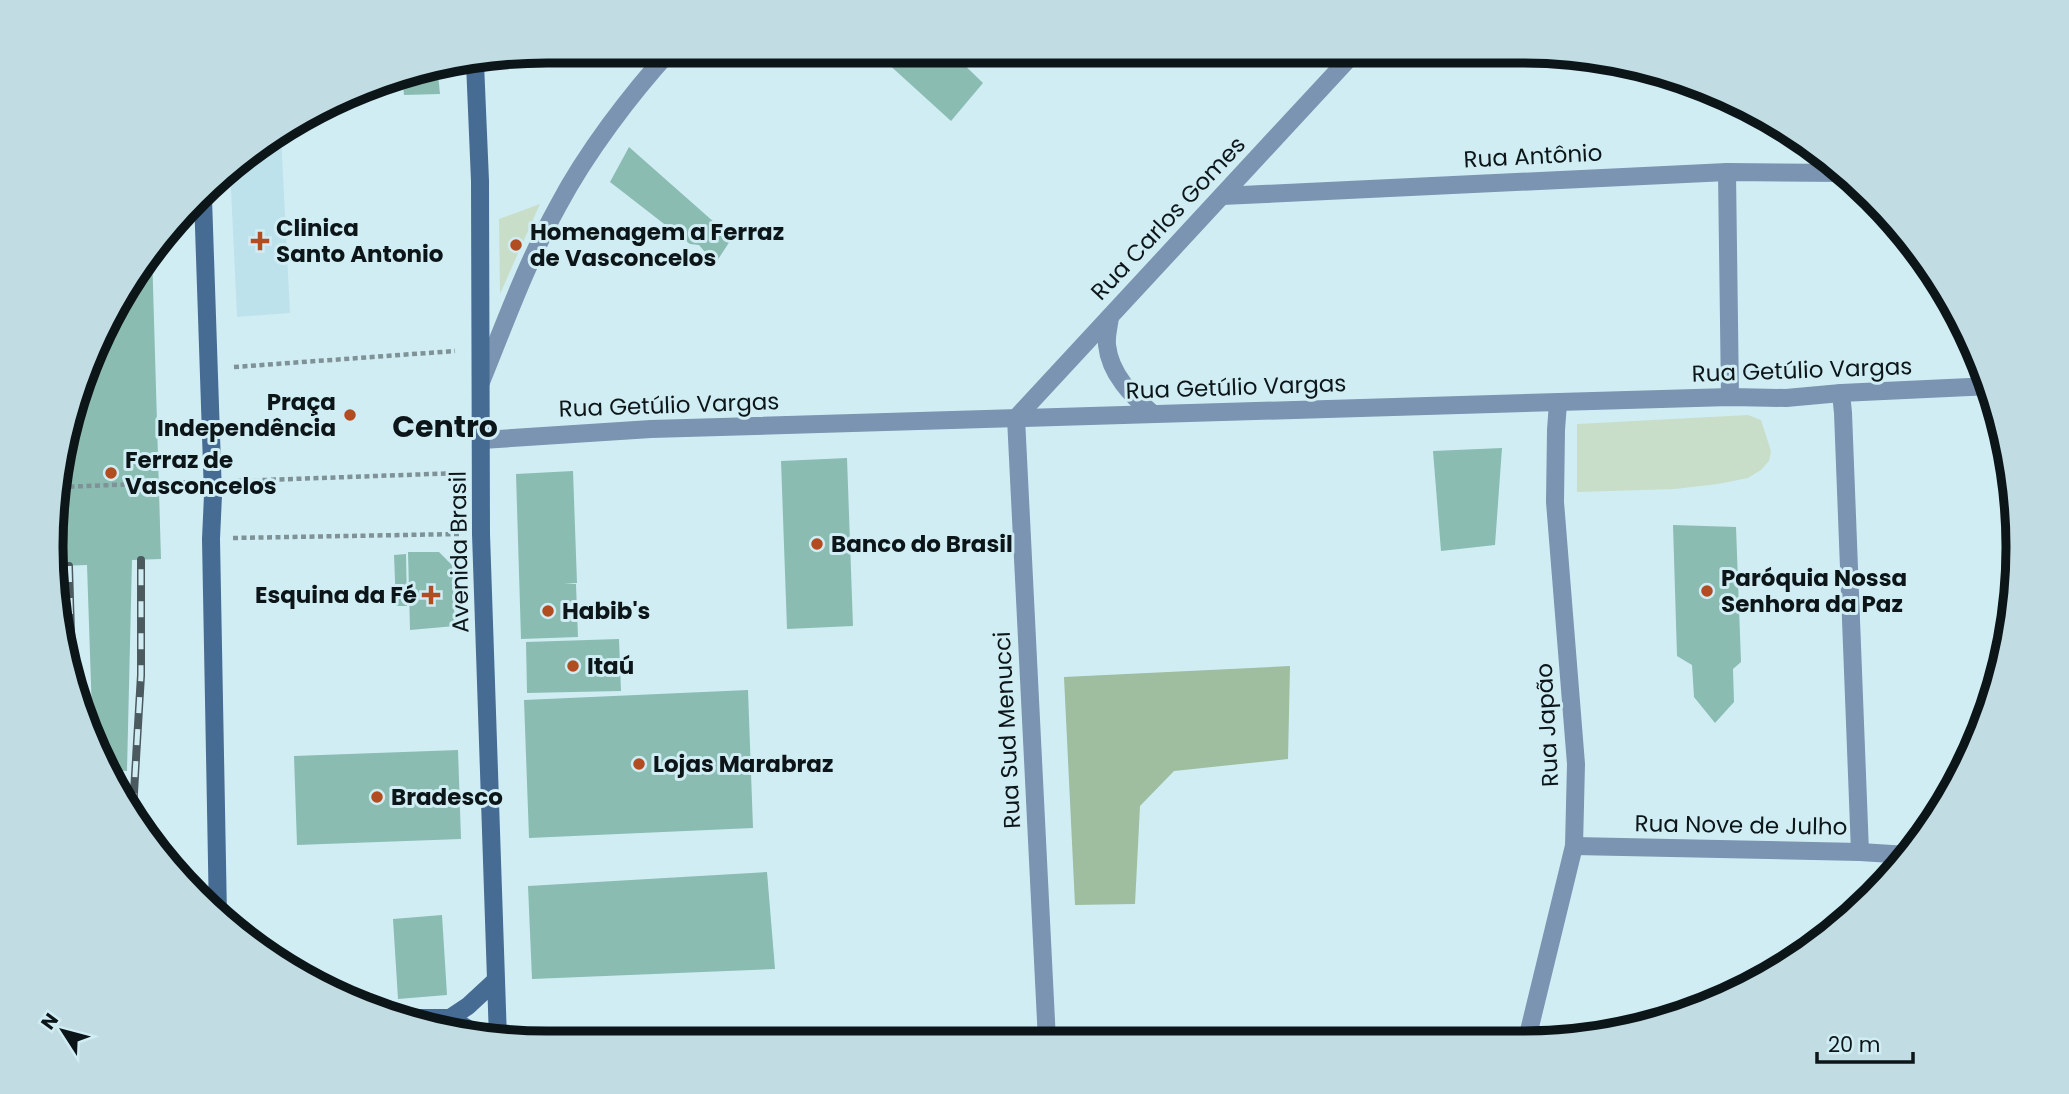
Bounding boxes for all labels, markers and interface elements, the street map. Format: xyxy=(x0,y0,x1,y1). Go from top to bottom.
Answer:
street label: Rua Carlos Gomes xyxy=(1084,129,1252,307)
street label: Rua Antônio xyxy=(1463,136,1603,176)
place label: Clinica Santo Antonio xyxy=(276,212,444,270)
place label: Homenagem a Ferraz de Vasconcelos xyxy=(530,216,784,274)
marker: Clinica Santo Antonio xyxy=(250,231,270,251)
marker: Homenagem a Ferraz de Vasconcelos xyxy=(508,237,524,253)
street label: Rua Getúlio Vargas xyxy=(1691,350,1913,390)
street label: Rua Getúlio Vargas xyxy=(1125,367,1347,407)
street label: Rua Getúlio Vargas xyxy=(558,385,780,425)
place label: Praça Independência xyxy=(157,386,336,444)
district label: Centro xyxy=(392,405,498,448)
marker: Praça Independência xyxy=(342,407,358,423)
place label: Ferraz de Vasconcelos xyxy=(125,444,277,502)
marker: Ferraz de Vasconcelos xyxy=(103,465,119,481)
street label: Avenida Brasil xyxy=(442,471,476,633)
place label: Banco do Brasil xyxy=(831,528,1013,560)
marker: Banco do Brasil xyxy=(809,536,825,552)
place label: Paróquia Nossa Senhora da Paz xyxy=(1721,562,1907,620)
place label: Esquina da Fé xyxy=(255,579,417,611)
marker: Paróquia Nossa Senhora da Paz xyxy=(1699,583,1715,599)
marker: Esquina da Fé xyxy=(423,587,439,603)
place label: Habib's xyxy=(562,595,650,627)
marker: Habib's xyxy=(540,603,556,619)
street label: Rua Sud Menucci xyxy=(986,631,1028,829)
place label: Itaú xyxy=(587,650,634,682)
marker: Itaú xyxy=(565,658,581,674)
street label: Rua Japão xyxy=(1528,662,1566,788)
place label: Lojas Marabraz xyxy=(653,748,833,780)
marker: Lojas Marabraz xyxy=(631,756,647,772)
place label: Bradesco xyxy=(391,781,503,813)
marker: Bradesco xyxy=(369,789,385,805)
street label: Rua Nove de Julho xyxy=(1634,807,1848,843)
north arrow xyxy=(28,996,98,1066)
text: N xyxy=(35,1008,65,1035)
scale bar xyxy=(1817,1020,1913,1064)
text: 20 m xyxy=(1828,1030,1881,1059)

